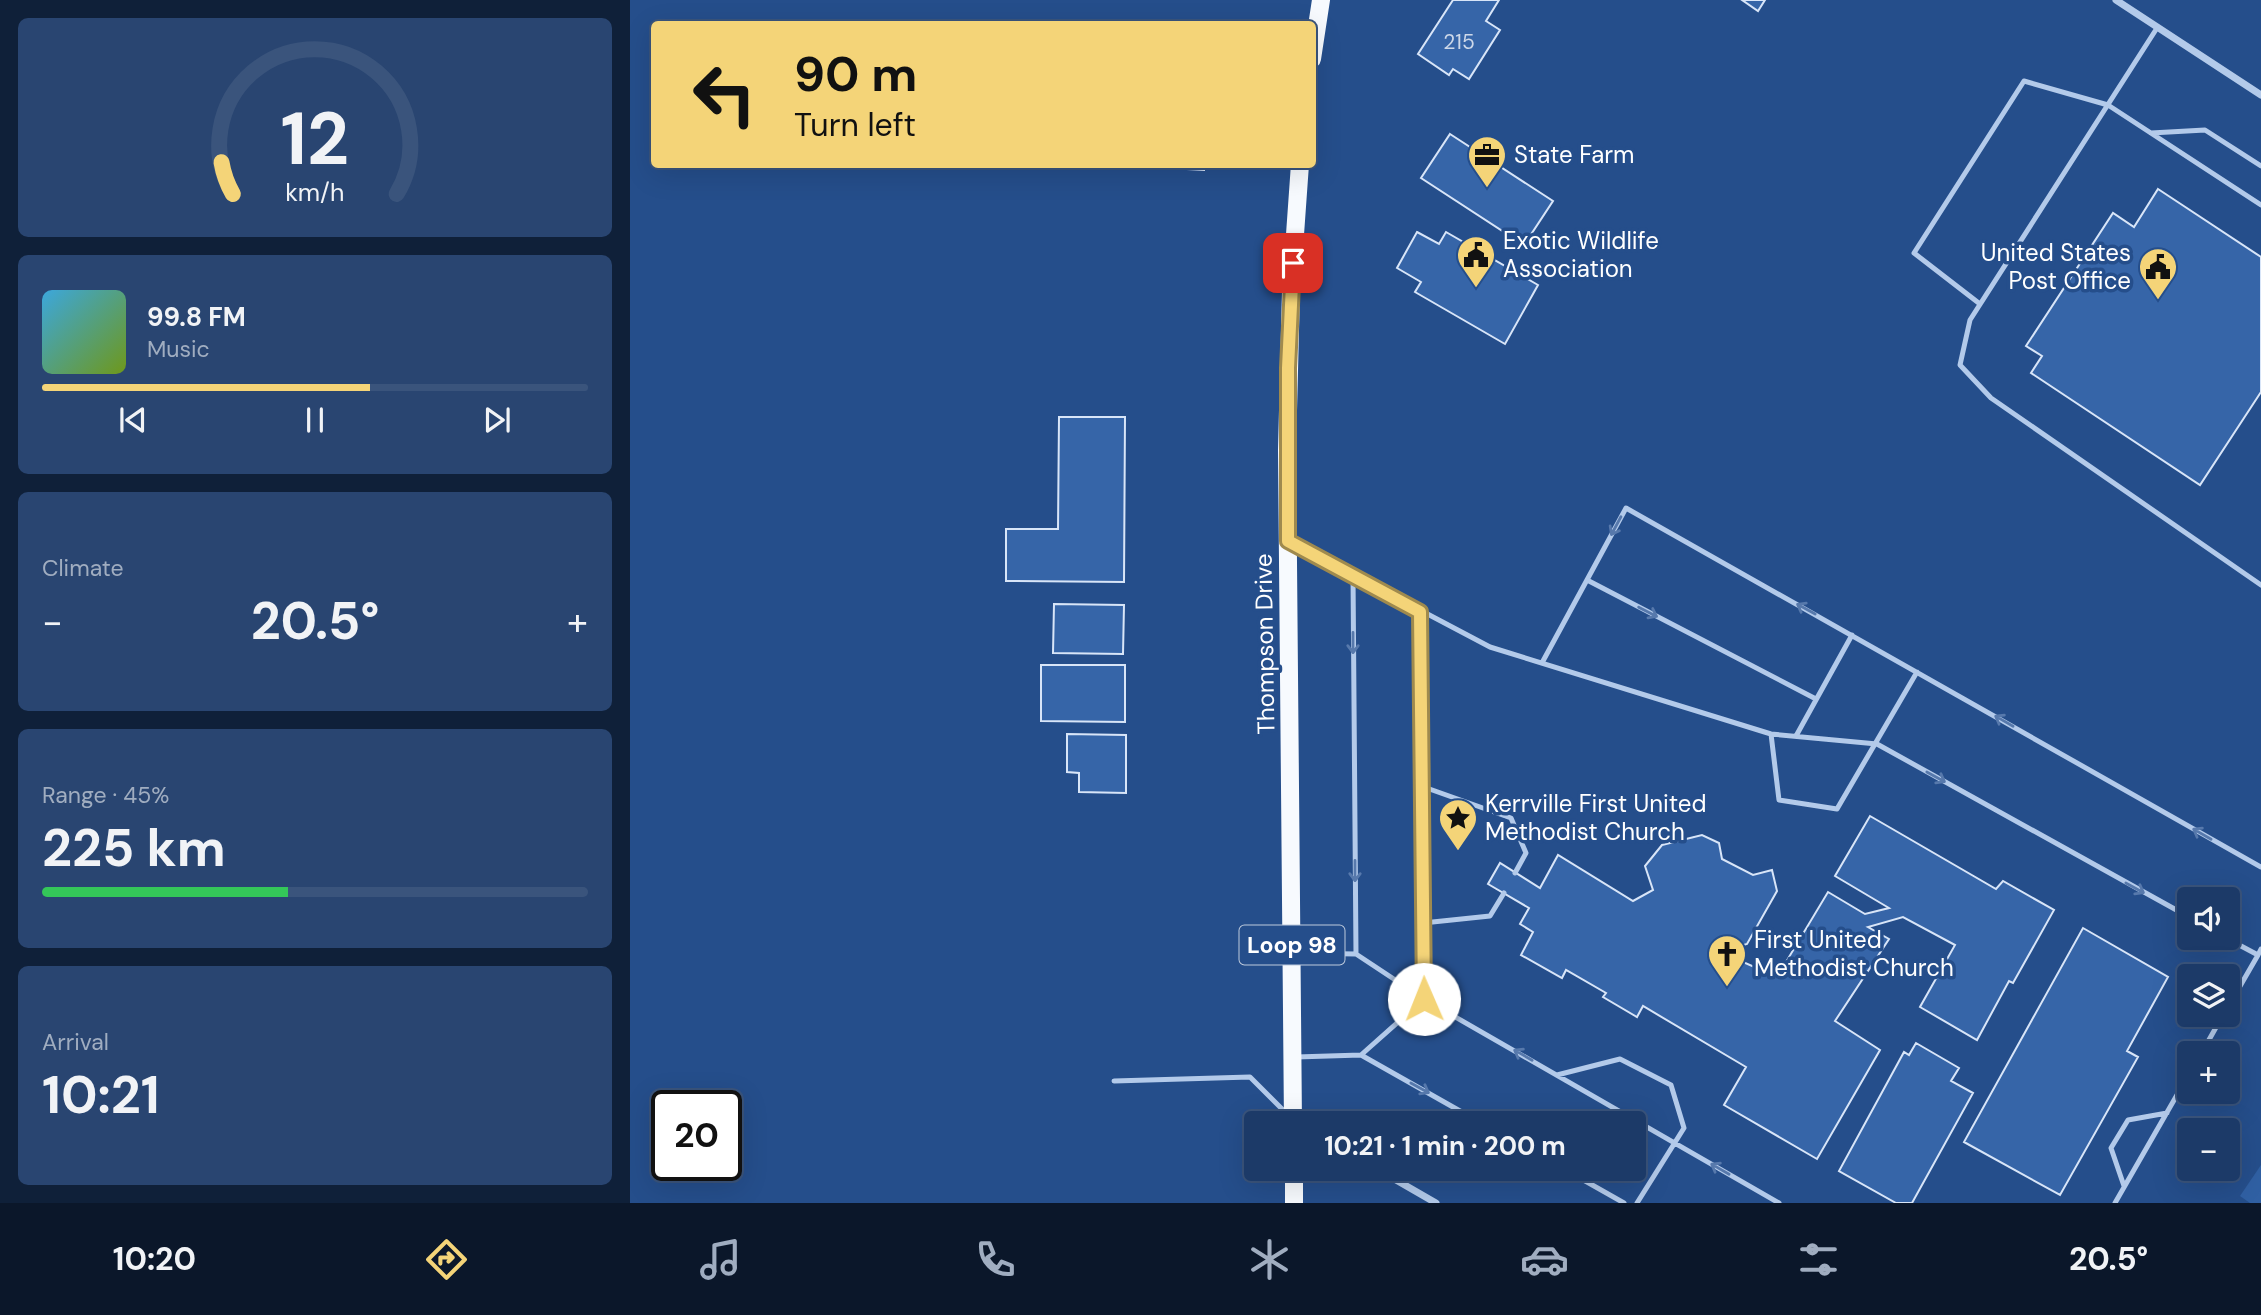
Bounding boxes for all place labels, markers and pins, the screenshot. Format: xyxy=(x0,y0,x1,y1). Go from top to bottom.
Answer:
office icon: State Farm xyxy=(1466,134,1508,189)
place label: State Farm xyxy=(1514,139,1634,170)
place label: Exotic Wildlife Association xyxy=(1503,225,1659,284)
pin xyxy=(1263,233,1323,293)
public building icon: Exotic Wildlife Association xyxy=(1455,234,1497,289)
place label: United States Post Office xyxy=(1981,237,2131,296)
public building icon: United States Post Office xyxy=(2137,246,2179,301)
place label: Kerrville First United Methodist Church xyxy=(1485,788,1707,847)
place icon: Kerrville First United Methodist Church xyxy=(1437,797,1479,852)
place label: First United Methodist Church xyxy=(1754,924,1954,983)
church icon: First United Methodist Church xyxy=(1706,933,1748,988)

